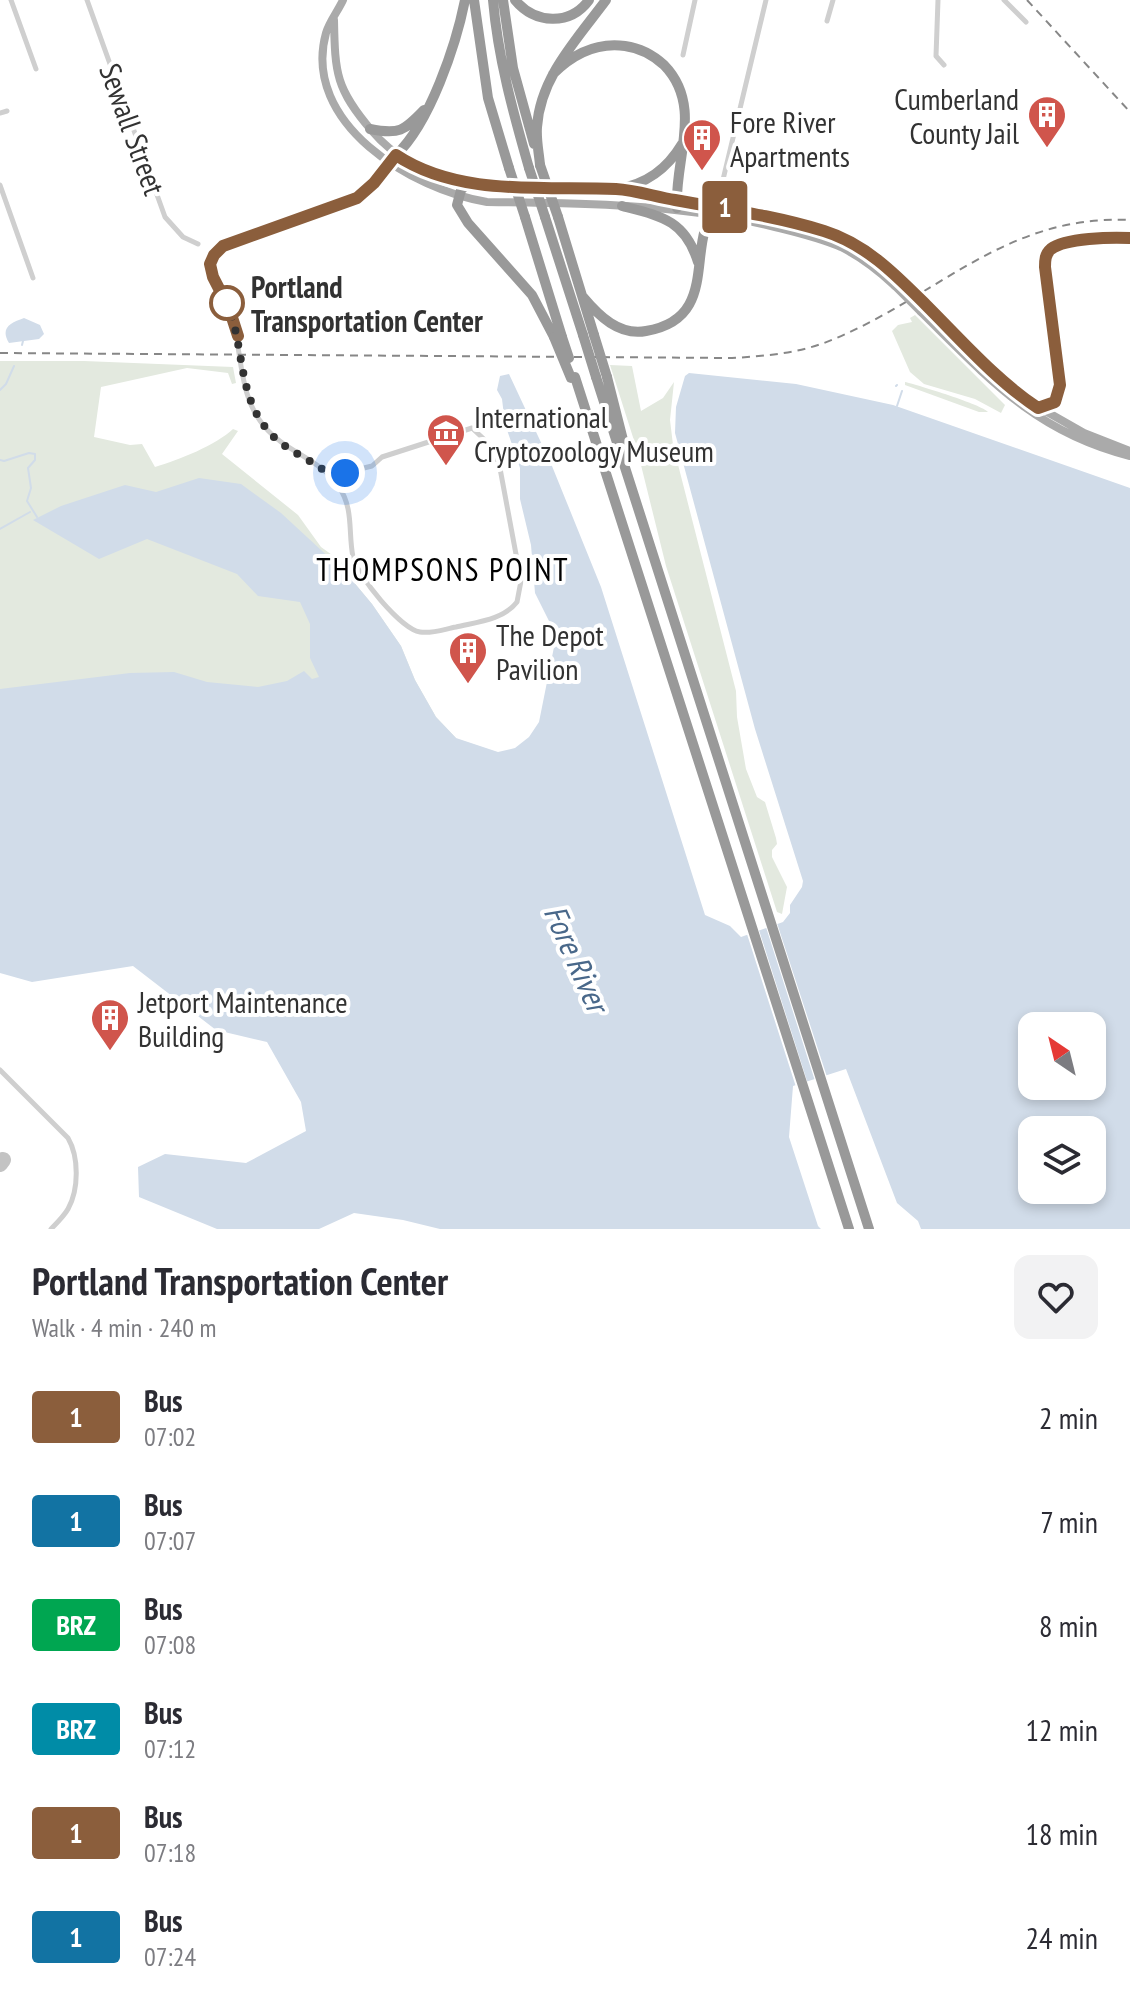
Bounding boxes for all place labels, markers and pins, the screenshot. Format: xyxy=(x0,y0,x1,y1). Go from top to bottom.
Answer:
place label: Cumberland County Jail xyxy=(894,79,1019,152)
building icon: Cumberland County Jail xyxy=(1026,94,1068,149)
place label: Fore River Apartments xyxy=(730,102,850,175)
building icon: Fore River Apartments xyxy=(681,117,723,172)
place label: Portland Transportation Center xyxy=(251,267,483,340)
marker: Portland Transportation Center xyxy=(210,286,244,320)
place label: International Cryptozoology Museum xyxy=(474,397,714,470)
museum icon: International Cryptozoology Museum xyxy=(425,412,467,467)
place label: The Depot Pavilion xyxy=(496,615,605,688)
building icon: The Depot Pavilion xyxy=(447,630,489,685)
place label: Jetport Maintenance Building xyxy=(137,982,348,1055)
building icon: Jetport Maintenance Building xyxy=(89,997,131,1052)

